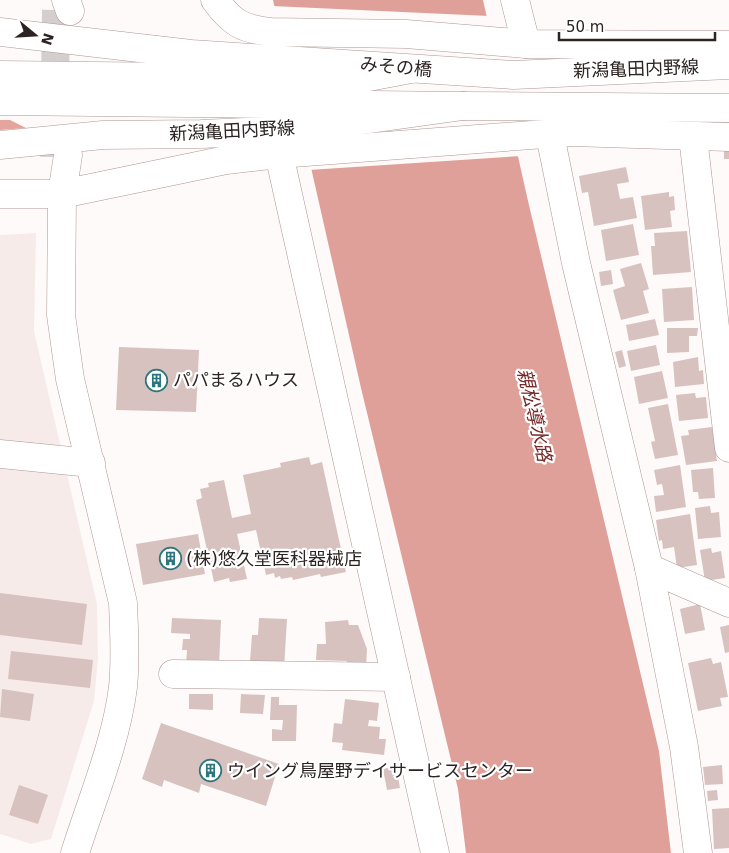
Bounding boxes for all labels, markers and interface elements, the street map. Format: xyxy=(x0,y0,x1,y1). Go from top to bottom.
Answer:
north arrow xyxy=(10,10,60,60)
scale bar xyxy=(559,10,715,42)
text: 50 m xyxy=(566,18,604,36)
text: N xyxy=(38,31,57,47)
street label: みその橋 xyxy=(359,53,433,80)
street label: 新潟亀田内野線 xyxy=(573,56,699,81)
street label: 新潟亀田内野線 xyxy=(169,117,295,144)
water label: 親松導水路 xyxy=(514,366,557,466)
building icon: パパまるハウス xyxy=(145,368,169,392)
place label: パパまるハウス xyxy=(173,369,299,390)
building icon: (株)悠久堂医科器械店 xyxy=(158,547,182,571)
place label: (株)悠久堂医科器械店 xyxy=(186,548,362,569)
building icon: ウイング鳥屋野デイサービスセンター xyxy=(199,759,223,783)
place label: ウイング鳥屋野デイサービスセンター xyxy=(227,760,533,781)

